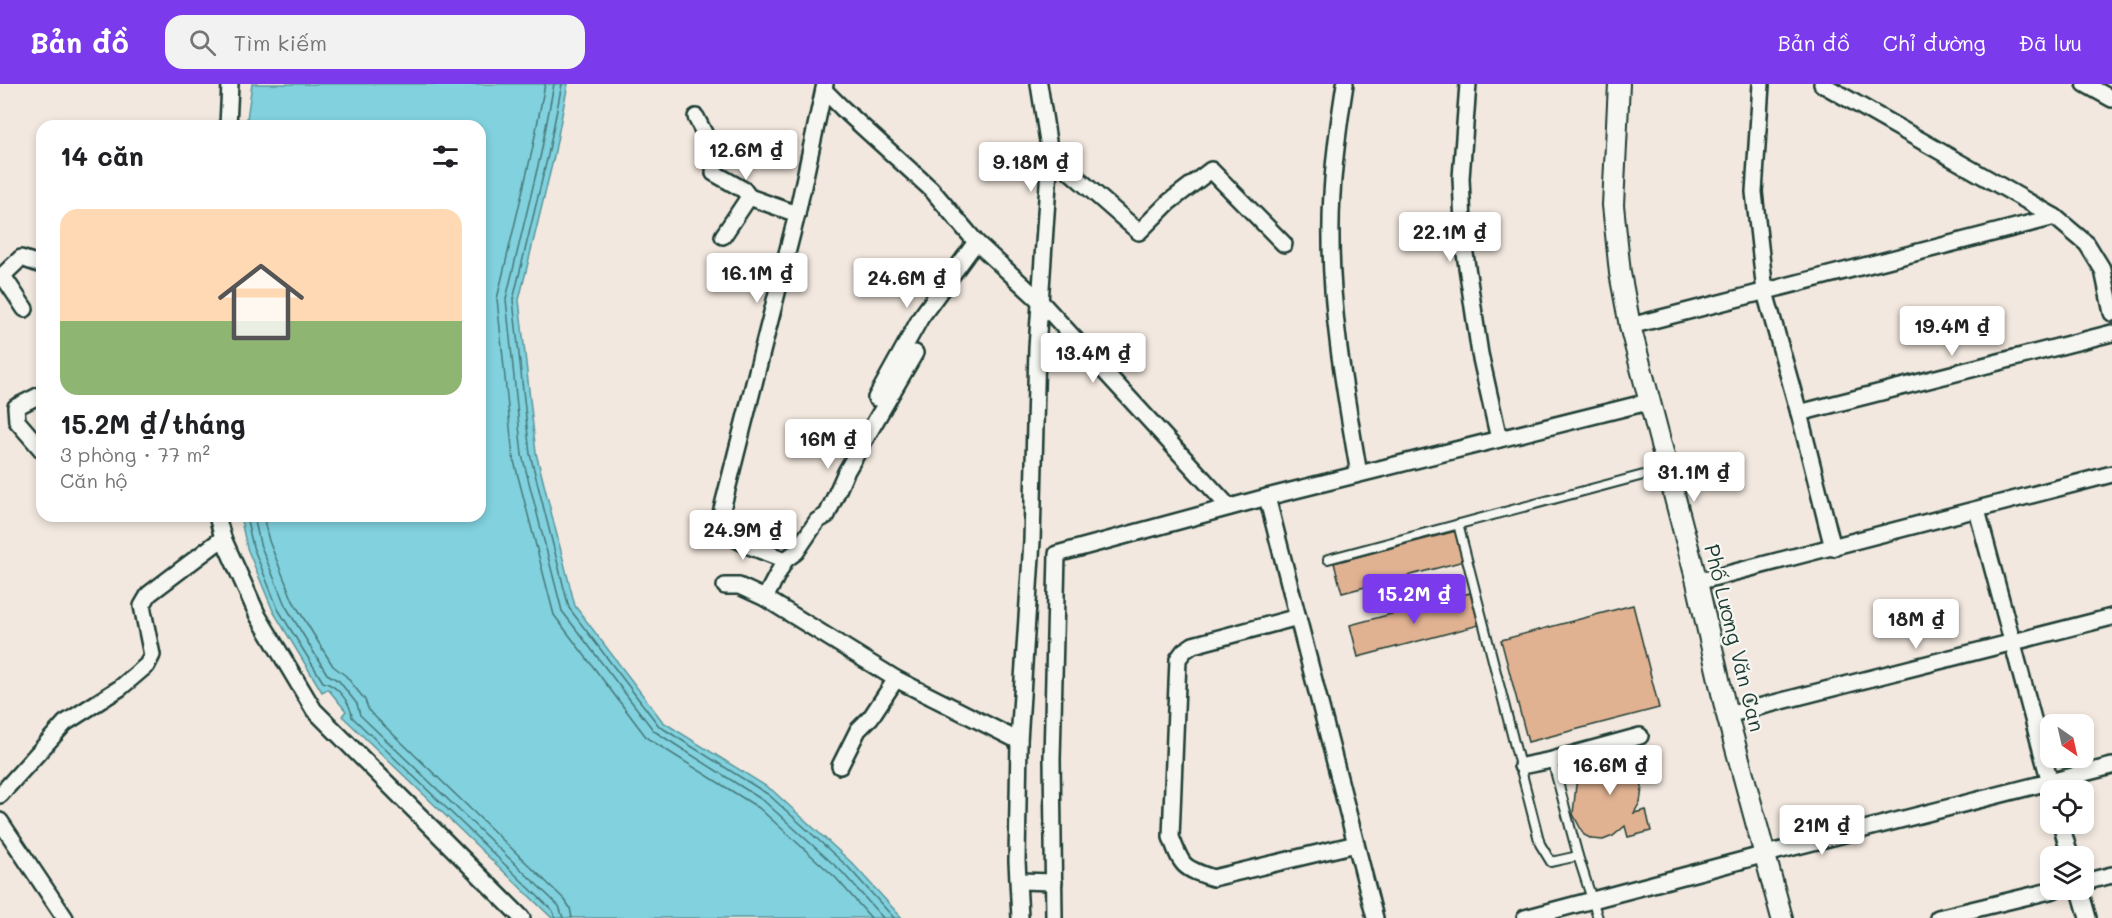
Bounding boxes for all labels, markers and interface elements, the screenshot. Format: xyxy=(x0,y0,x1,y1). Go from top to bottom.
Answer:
search box xyxy=(165,15,585,69)
text: Bản đồ xyxy=(30,24,129,60)
icon: search xyxy=(186,26,219,59)
text: Tìm kiếm xyxy=(234,28,327,57)
text: Bản đồ xyxy=(1778,29,1850,56)
text: Chỉ đường xyxy=(1883,29,1986,56)
text: Đã lưu xyxy=(2019,29,2082,56)
pin: 12.6M ₫ xyxy=(691,130,801,181)
text: 12.6M ₫ xyxy=(708,136,784,162)
text: 14 căn xyxy=(60,139,144,173)
icon: filters xyxy=(429,140,462,173)
pin: 9.18M ₫ xyxy=(976,142,1086,193)
text: 9.18M ₫ xyxy=(993,148,1069,174)
pin: 22.1M ₫ xyxy=(1395,212,1505,263)
text: 22.1M ₫ xyxy=(1413,218,1487,244)
icon: home xyxy=(207,248,315,356)
pin: 16.1M ₫ xyxy=(702,253,812,304)
pin: 24.6M ₫ xyxy=(852,258,962,309)
text: 16.1M ₫ xyxy=(721,259,793,285)
text: 24.6M ₫ xyxy=(867,264,947,290)
pin: 19.4M ₫ xyxy=(1897,306,2007,357)
text: 19.4M ₫ xyxy=(1914,312,1990,338)
pin: 13.4M ₫ xyxy=(1038,333,1148,384)
text: 13.4M ₫ xyxy=(1055,339,1131,365)
text: 15.2M ₫/tháng xyxy=(60,407,245,441)
pin: 16M ₫ xyxy=(786,419,870,470)
text: 16M ₫ xyxy=(799,425,857,451)
text: 3 phòng · 77 m² xyxy=(60,441,210,467)
pin: 31.1M ₫ xyxy=(1639,452,1749,503)
text: 31.1M ₫ xyxy=(1658,458,1730,484)
text: Căn hộ xyxy=(60,467,127,493)
pin: 24.9M ₫ xyxy=(688,510,798,561)
text: 24.9M ₫ xyxy=(704,516,782,542)
street label: Phố Lương Văn Can xyxy=(1699,541,1772,734)
pin: 15.2M ₫ xyxy=(1359,574,1469,625)
text: 15.2M ₫ xyxy=(1377,580,1451,606)
pin: 18M ₫ xyxy=(1874,599,1958,650)
text: 18M ₫ xyxy=(1887,605,1945,631)
north arrow xyxy=(2040,714,2094,768)
map controls xyxy=(2040,714,2094,900)
pin: 16.6M ₫ xyxy=(1555,745,1665,796)
text: 16.6M ₫ xyxy=(1572,751,1648,777)
button: locate xyxy=(2040,780,2094,834)
pin: 21M ₫ xyxy=(1780,805,1864,856)
text: 21M ₫ xyxy=(1794,811,1850,837)
button: layers xyxy=(2040,846,2094,900)

